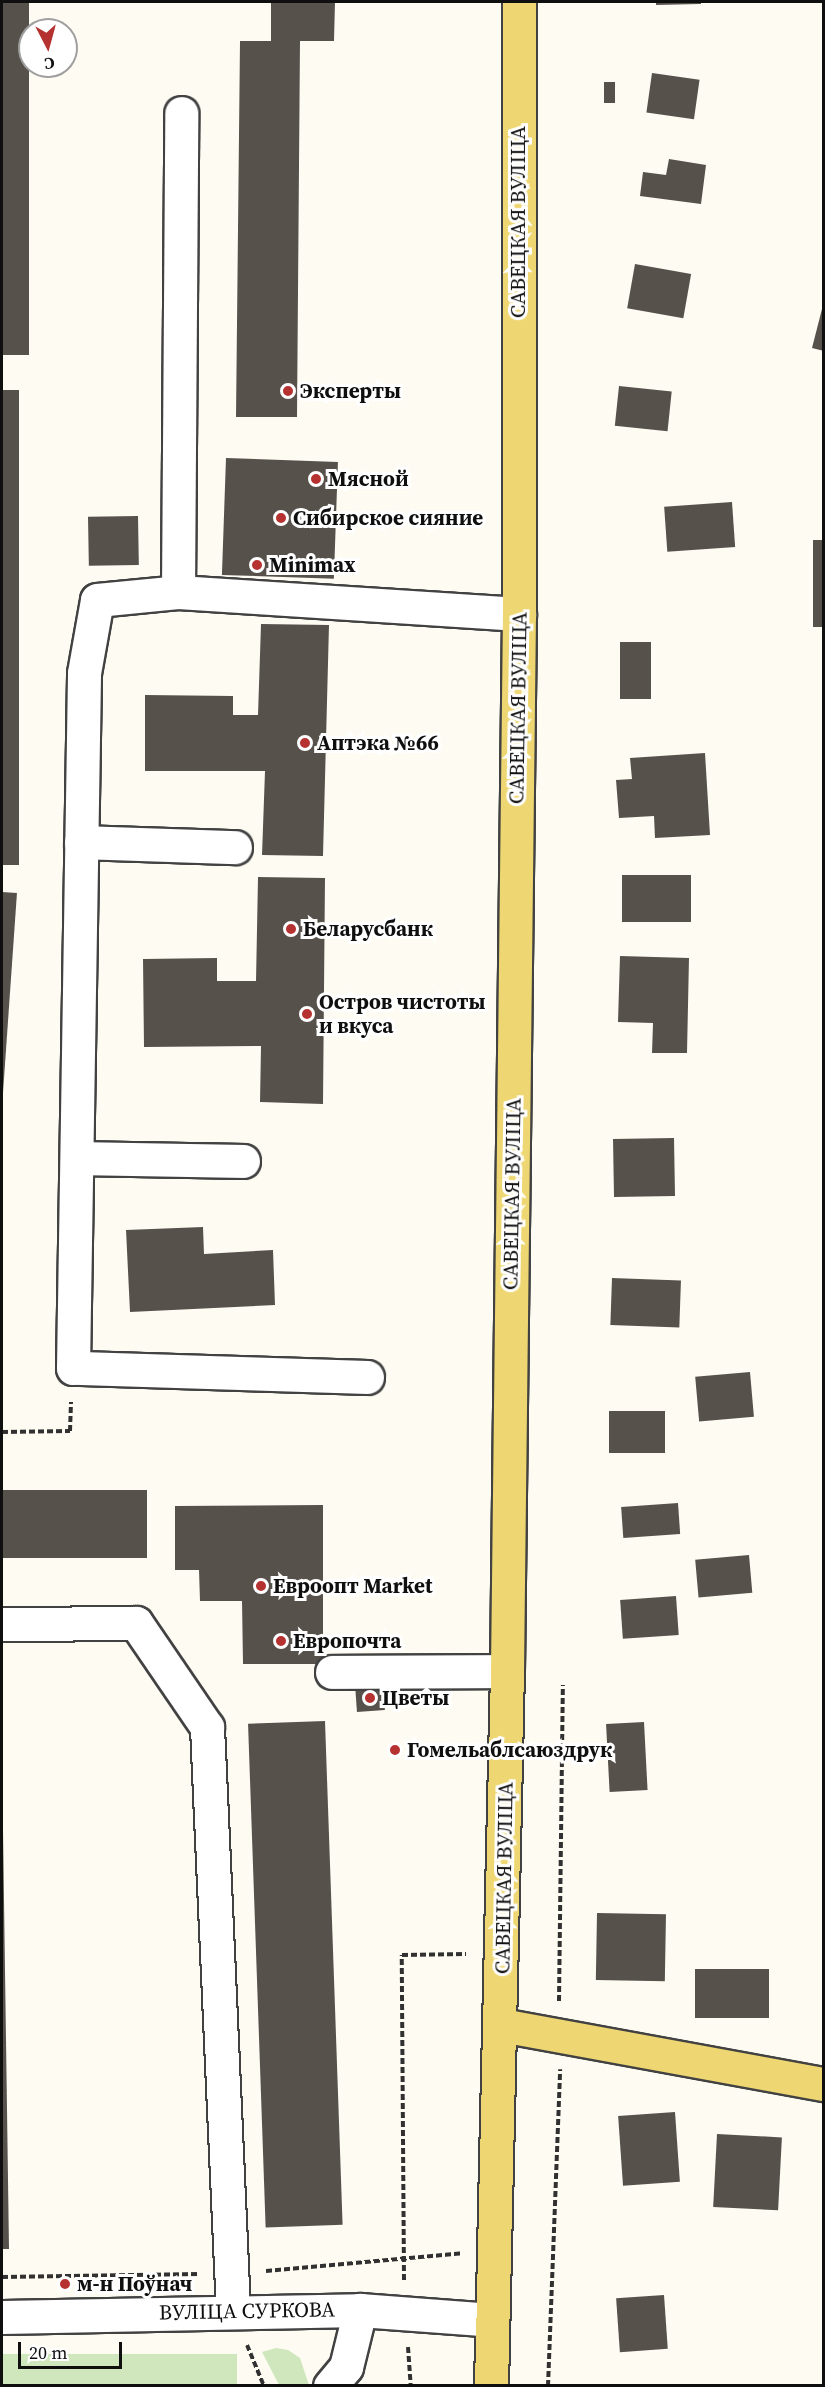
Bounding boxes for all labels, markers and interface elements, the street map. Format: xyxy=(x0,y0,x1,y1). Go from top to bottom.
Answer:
north arrow xyxy=(18,18,78,78)
text: С xyxy=(44,52,56,75)
street label: САВЕЦКАЯ ВУЛІЦА xyxy=(505,126,531,318)
place label: Эксперты xyxy=(300,378,401,404)
marker: Эксперты xyxy=(281,384,295,398)
place label: Мясной xyxy=(328,466,409,492)
marker: Мясной xyxy=(309,472,323,486)
place label: Сибирское сияние xyxy=(293,505,483,531)
marker: Сибирское сияние xyxy=(274,511,288,525)
place label: Minimax xyxy=(269,552,356,578)
marker: Minimax xyxy=(250,558,264,572)
street label: САВЕЦКАЯ ВУЛІЦА xyxy=(504,612,532,804)
place label: Аптэка №66 xyxy=(317,730,439,756)
marker: Аптэка №66 xyxy=(298,736,312,750)
place label: Беларусбанк xyxy=(303,916,433,942)
marker: Беларусбанк xyxy=(284,922,298,936)
place label: Остров чистоты и вкуса xyxy=(319,989,486,1039)
marker: Остров чистоты и вкуса xyxy=(300,1007,314,1021)
street label: САВЕЦКАЯ ВУЛІЦА xyxy=(498,1098,526,1290)
place label: Евроопт Market xyxy=(273,1573,433,1599)
marker: Евроопт Market xyxy=(254,1579,268,1593)
place label: Европочта xyxy=(293,1628,401,1654)
marker: Европочта xyxy=(274,1634,288,1648)
place label: Цветы xyxy=(382,1685,449,1711)
marker: Цветы xyxy=(363,1691,377,1705)
place label: Гомельаблсаюздрук xyxy=(407,1737,612,1763)
marker: Гомельаблсаюздрук xyxy=(388,1743,402,1757)
street label: САВЕЦКАЯ ВУЛІЦА xyxy=(490,1782,518,1974)
place label: м-н Поўнач xyxy=(77,2271,192,2297)
marker: м-н Поўнач xyxy=(58,2277,72,2291)
street label: ВУЛІЦА СУРКОВА xyxy=(159,2297,335,2325)
scale bar xyxy=(21,2330,124,2368)
text: 20 m xyxy=(29,2340,67,2365)

